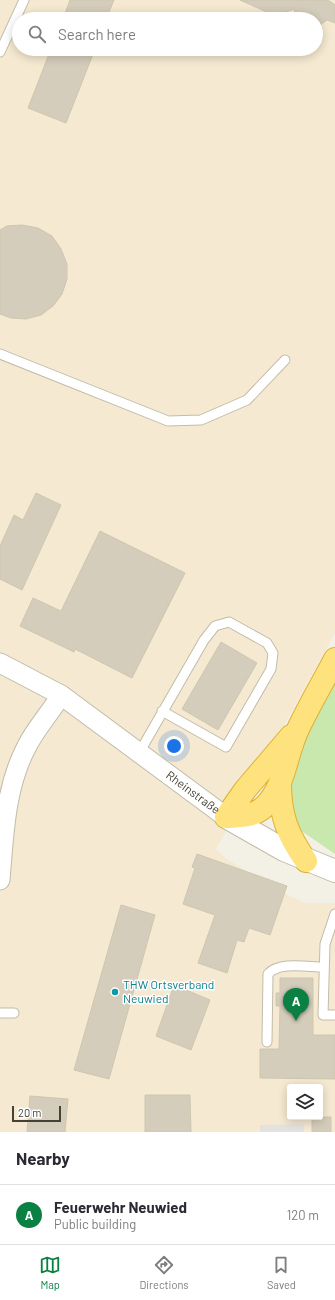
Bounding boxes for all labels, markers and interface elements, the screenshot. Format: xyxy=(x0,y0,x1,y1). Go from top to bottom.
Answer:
search box xyxy=(12,12,323,56)
icon: search xyxy=(26,23,48,45)
text: Search here xyxy=(58,25,136,43)
your location xyxy=(164,736,184,756)
street label: Rheinstraße xyxy=(164,767,223,816)
place label: THW Ortsverband Neuwied xyxy=(123,977,214,1005)
marker: THW Ortsverband Neuwied xyxy=(110,987,120,997)
pin: A xyxy=(283,988,309,1021)
map controls xyxy=(287,1084,323,1120)
button: layers xyxy=(287,1084,323,1120)
scale bar xyxy=(12,1104,61,1123)
text: 20 m xyxy=(18,1106,41,1119)
text: Nearby xyxy=(16,1148,70,1168)
text: Feuerwehr Neuwied xyxy=(54,1198,187,1216)
text: A xyxy=(25,1207,33,1223)
text: 120 m xyxy=(287,1207,319,1223)
text: Public building xyxy=(54,1216,136,1232)
tab: Map xyxy=(39,1254,61,1291)
tab: Directions xyxy=(139,1254,189,1291)
tab: Saved xyxy=(267,1254,296,1291)

